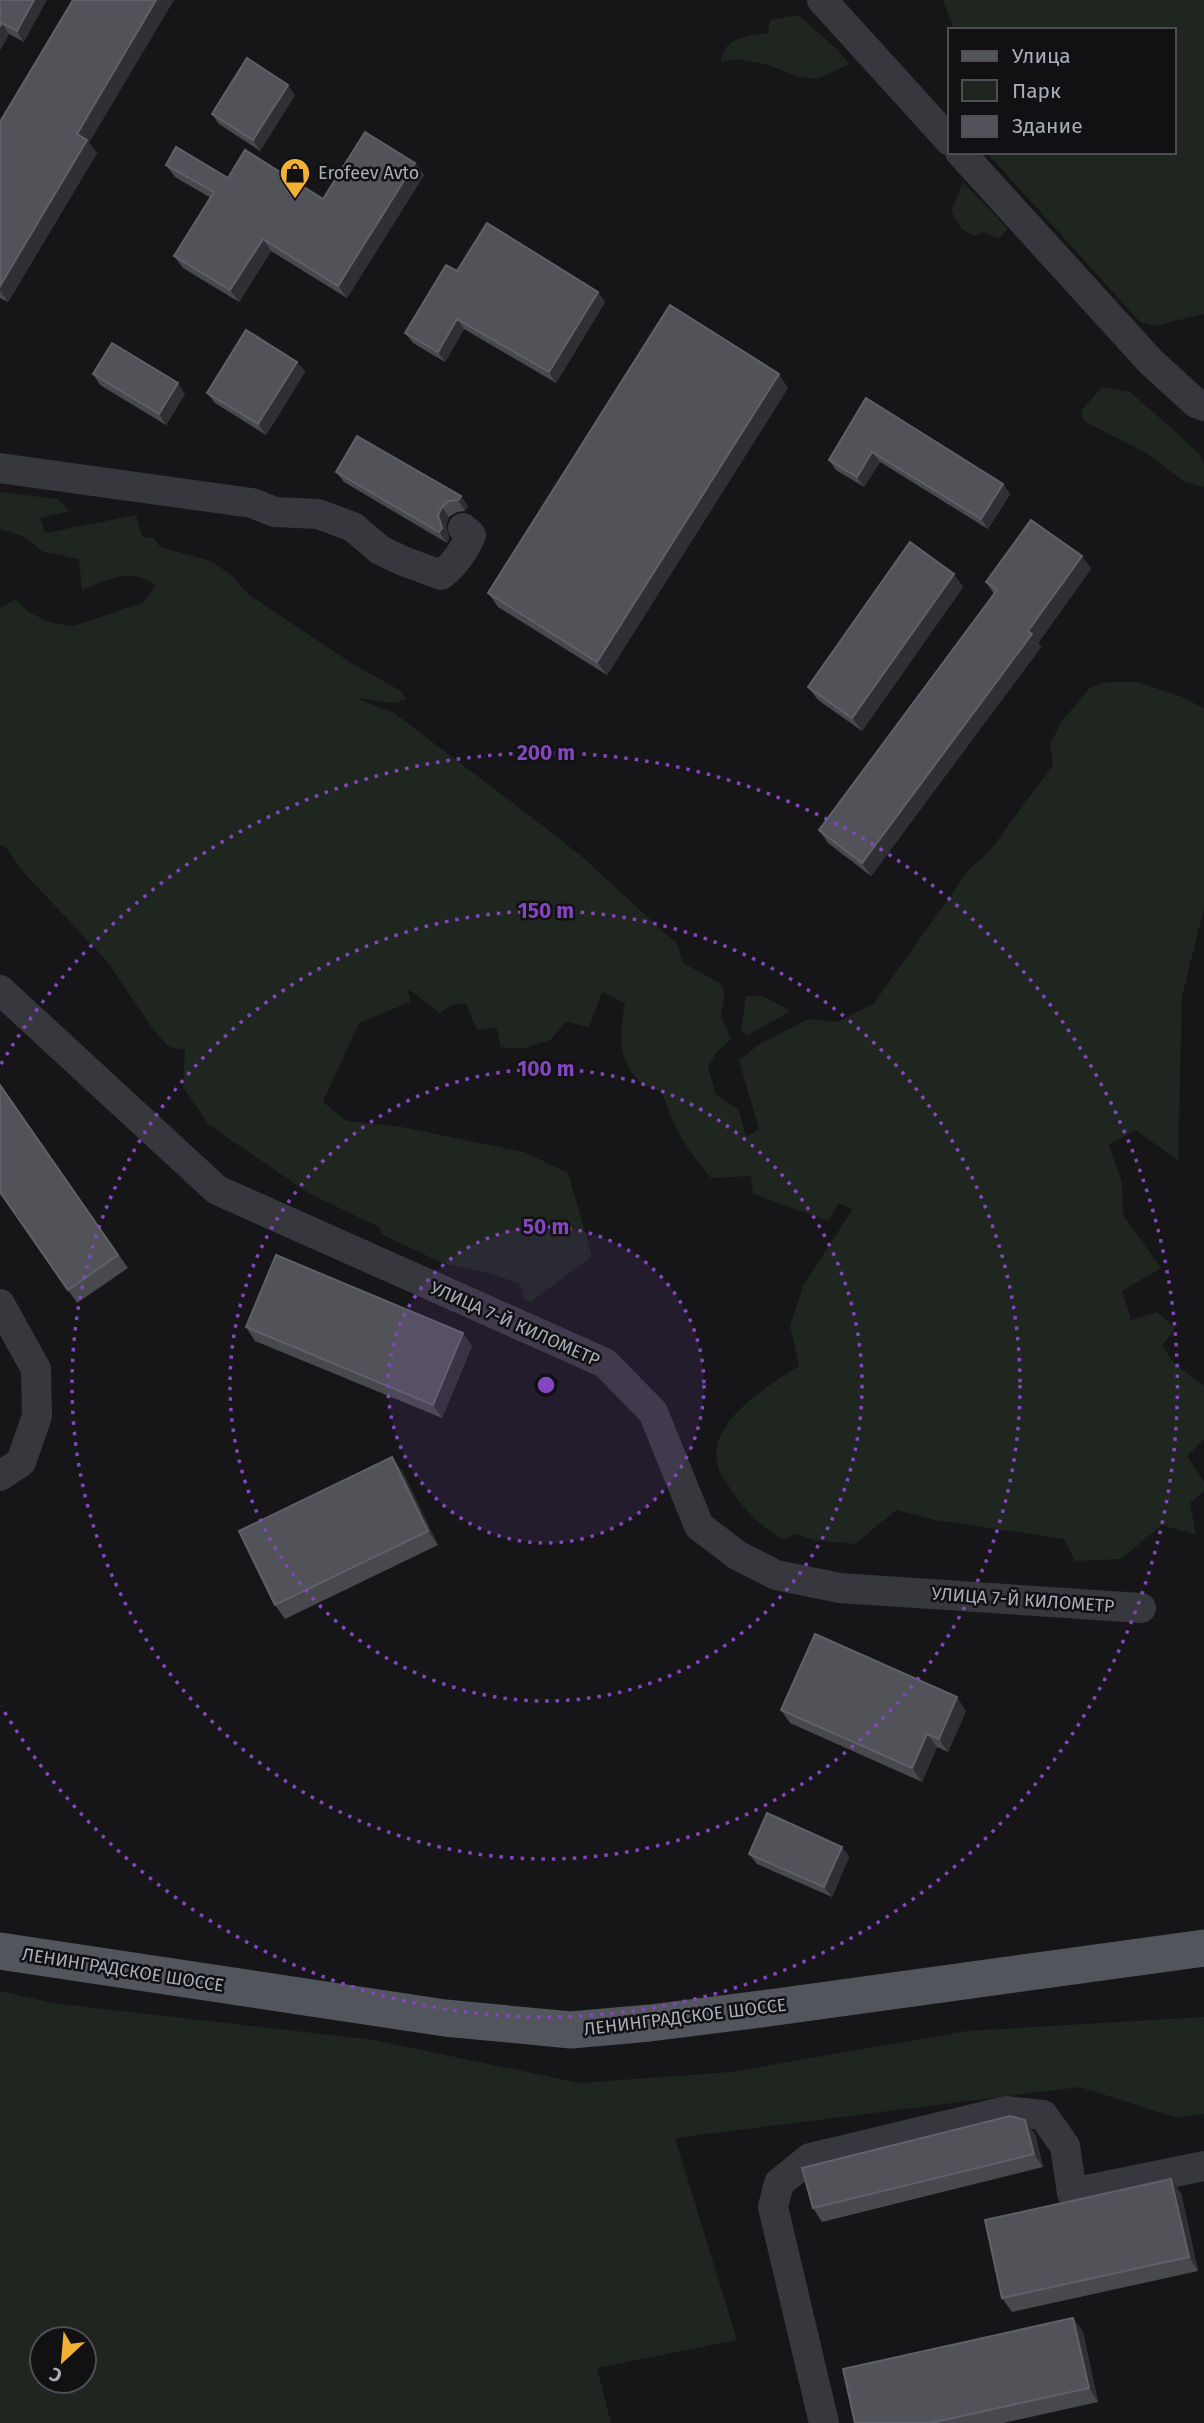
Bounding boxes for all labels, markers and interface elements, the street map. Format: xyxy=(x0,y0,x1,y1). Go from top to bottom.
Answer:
legend xyxy=(948,28,1176,154)
text: Улица xyxy=(1012,43,1071,69)
text: Парк xyxy=(1012,78,1061,104)
text: Здание xyxy=(1012,113,1083,139)
shop icon: Erofeev Avto xyxy=(278,156,312,200)
place label: Erofeev Avto xyxy=(318,162,419,184)
text: 200 m xyxy=(517,740,575,766)
text: 150 m xyxy=(518,898,574,924)
text: 100 m xyxy=(517,1056,575,1082)
text: 50 m xyxy=(523,1214,569,1240)
street label: УЛИЦА 7-Й КИЛОМЕТР xyxy=(427,1277,603,1371)
centre of rings xyxy=(534,1373,558,1397)
street label: УЛИЦА 7-Й КИЛОМЕТР xyxy=(931,1583,1115,1617)
street label: ЛЕНИНГРАДСКОЕ ШОССЕ xyxy=(21,1943,225,1997)
street label: ЛЕНИНГРАДСКОЕ ШОССЕ xyxy=(582,1994,788,2040)
north arrow xyxy=(28,2325,98,2395)
text: С xyxy=(46,2362,66,2388)

